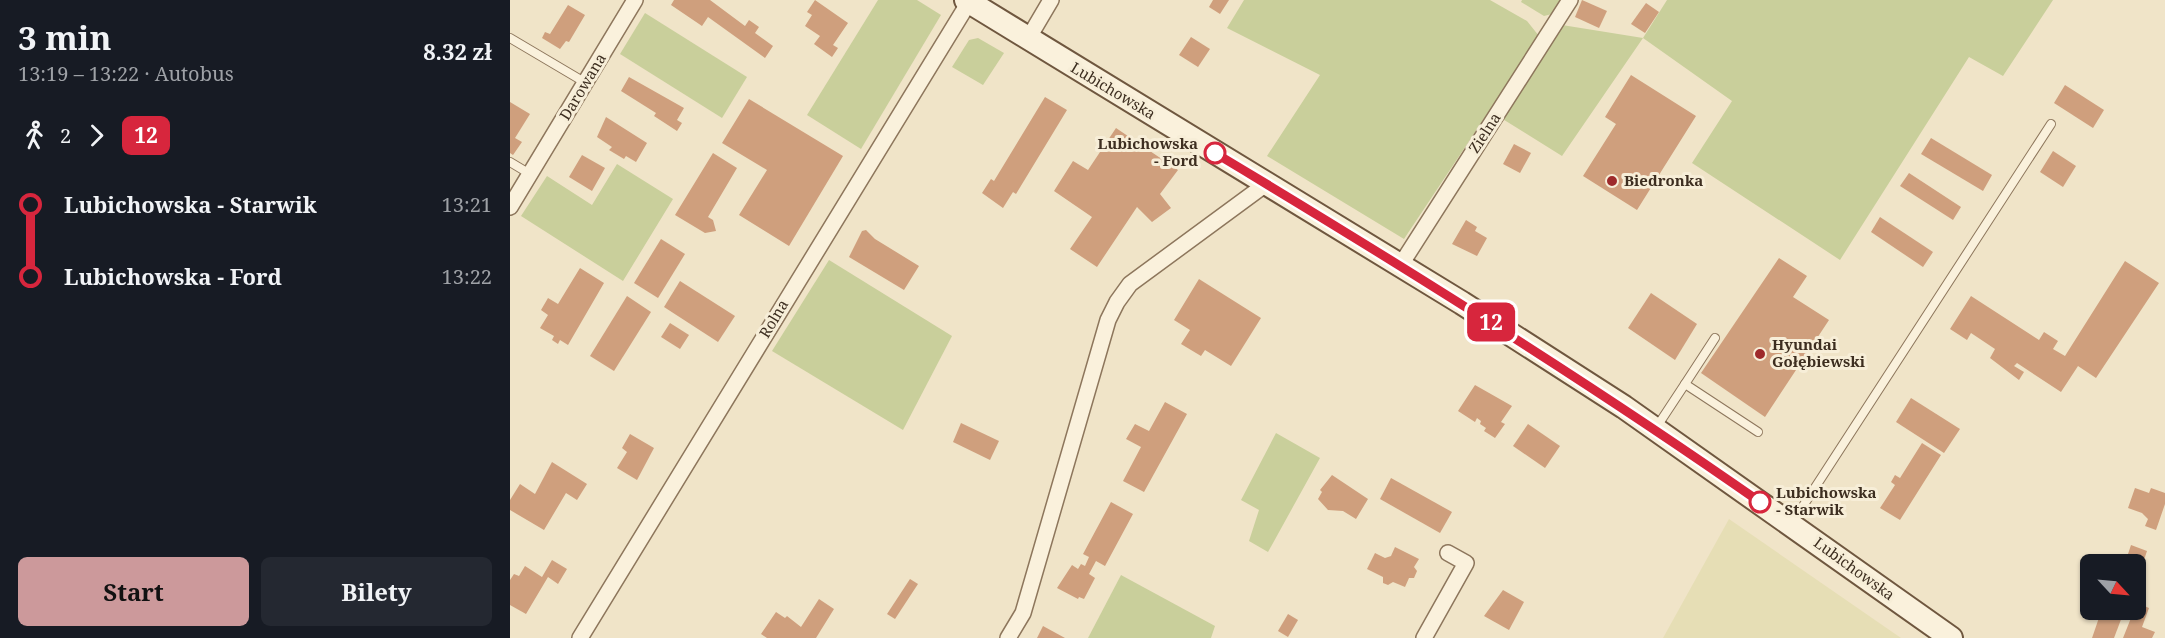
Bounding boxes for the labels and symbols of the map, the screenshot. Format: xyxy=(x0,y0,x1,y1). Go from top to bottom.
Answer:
street label: Darowana xyxy=(554,49,610,124)
street label: Lubichowska xyxy=(1067,57,1160,123)
street label: Zielna xyxy=(1464,108,1505,157)
place label: Lubichowska - Ford xyxy=(1097,133,1198,170)
marker: Lubichowska - Ford xyxy=(1204,142,1226,164)
place label: Biedronka xyxy=(1624,170,1703,190)
marker: Biedronka xyxy=(1605,174,1619,188)
street label: Rolna xyxy=(754,296,792,341)
line badge: 12 xyxy=(1464,302,1518,342)
place label: Hyundai Gołębiewski xyxy=(1772,334,1866,371)
marker: Hyundai Gołębiewski xyxy=(1753,347,1767,361)
place label: Lubichowska - Starwik xyxy=(1776,482,1877,519)
marker: Lubichowska - Starwik xyxy=(1749,491,1771,513)
street label: Lubichowska xyxy=(1810,532,1899,604)
north arrow xyxy=(2080,554,2146,620)

